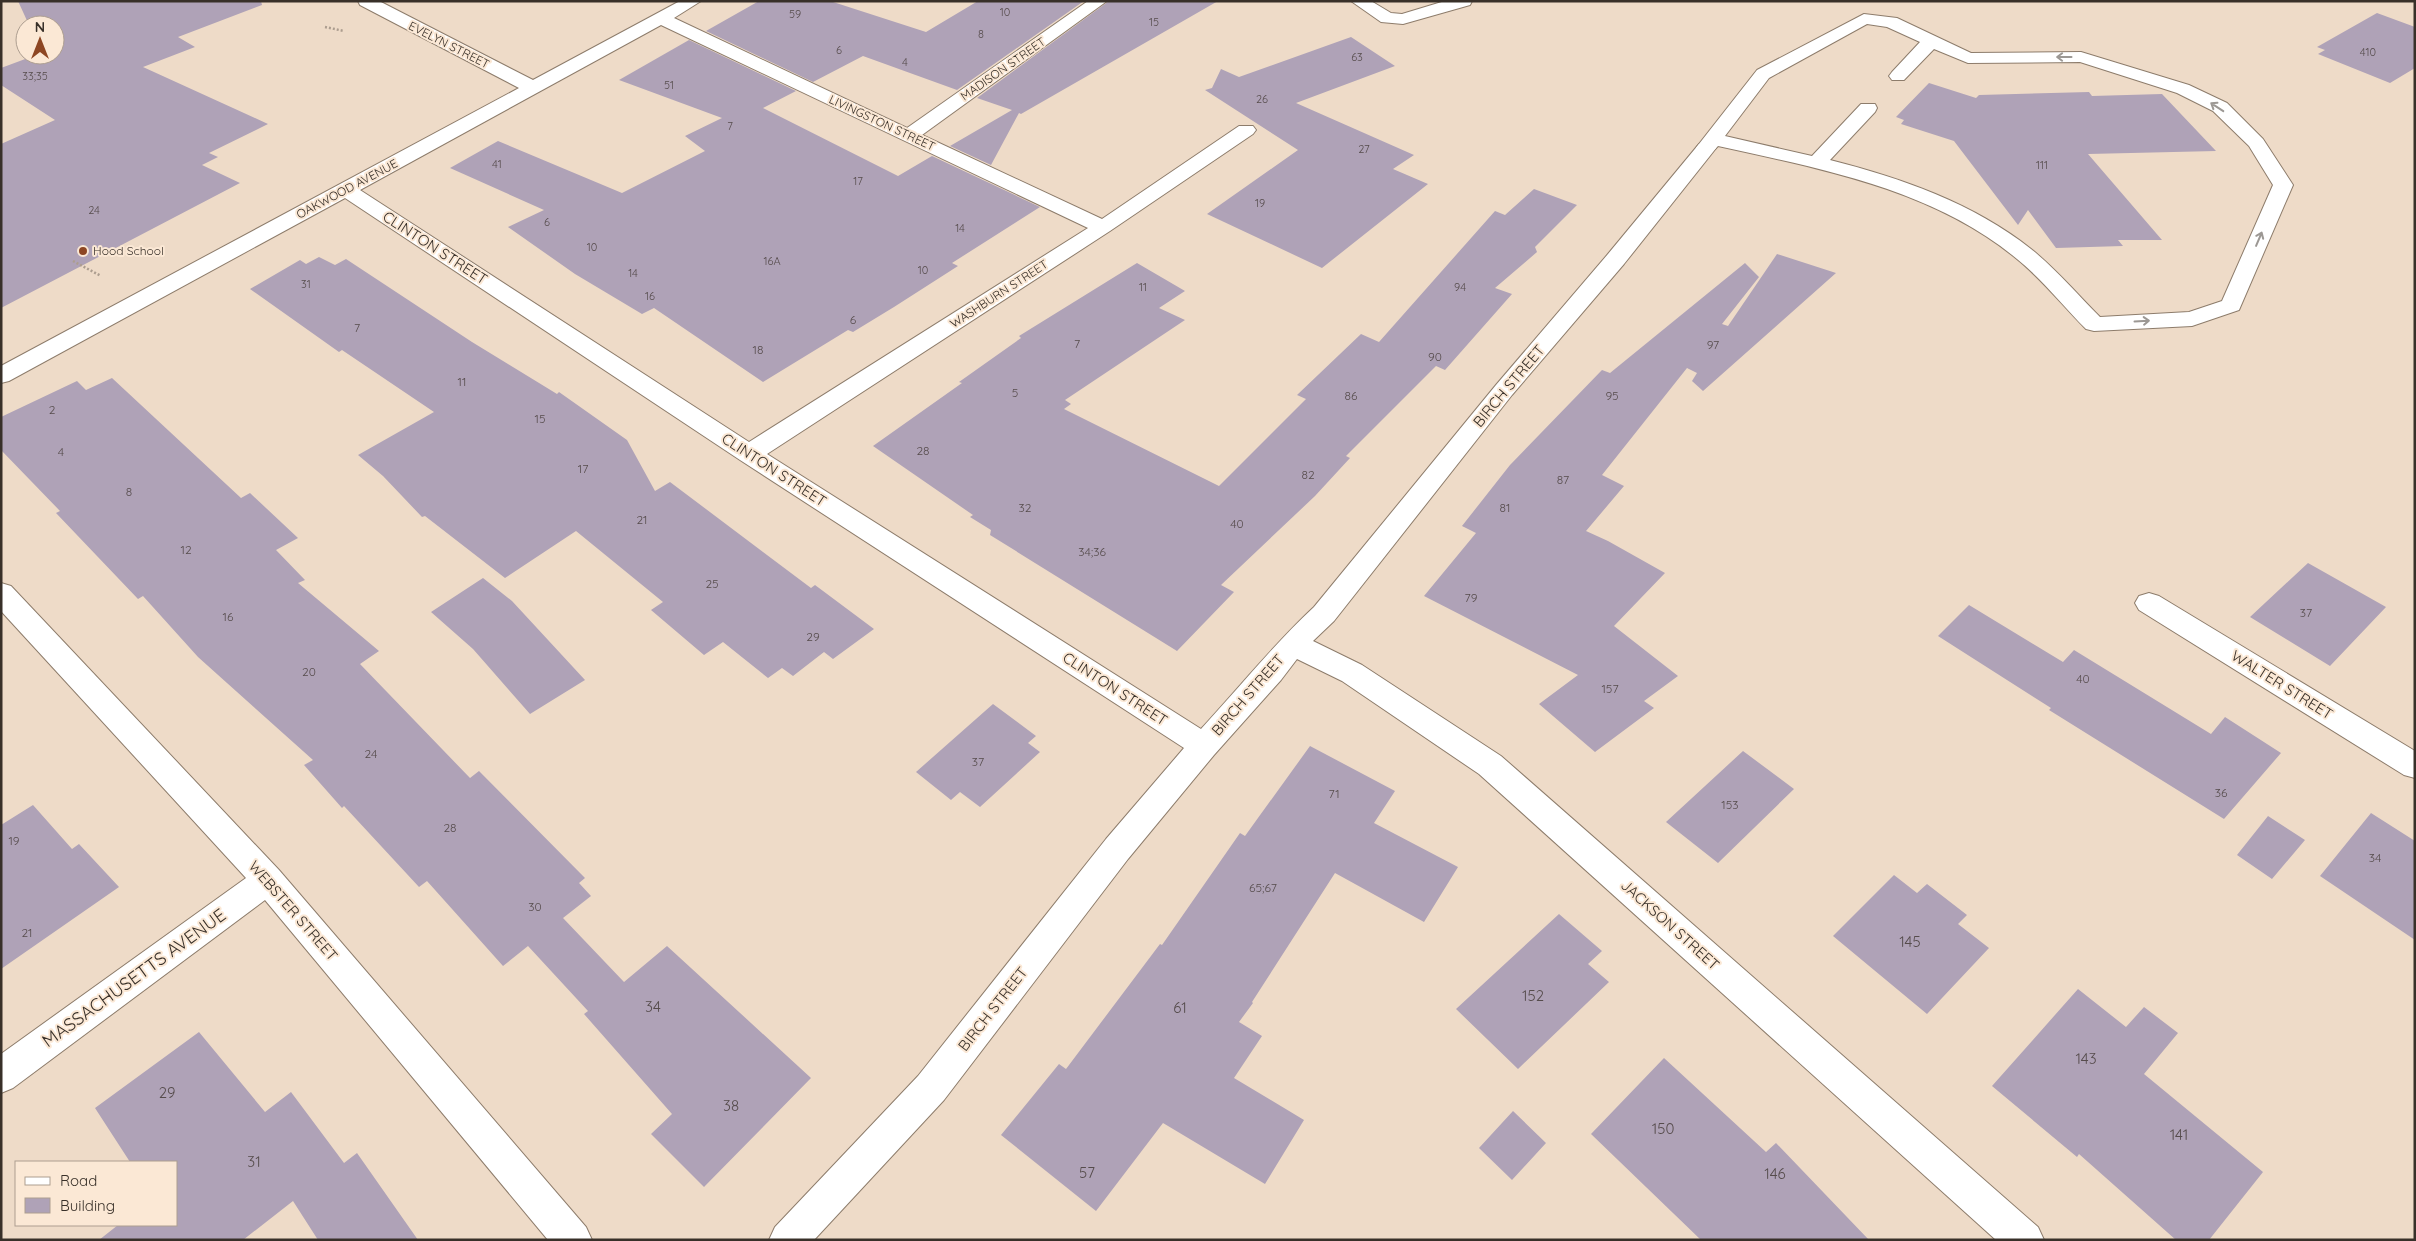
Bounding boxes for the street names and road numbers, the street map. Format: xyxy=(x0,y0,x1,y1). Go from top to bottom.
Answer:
street label: EVELYN STREET xyxy=(406,18,492,71)
street label: MADISON STREET xyxy=(957,34,1048,103)
street label: LIVINGSTON STREET xyxy=(827,91,938,154)
street label: OAKWOOD AVENUE xyxy=(294,155,400,222)
street label: CLINTON STREET xyxy=(379,207,491,289)
street label: WASHBURN STREET xyxy=(947,256,1051,331)
street label: BIRCH STREET xyxy=(1469,341,1549,431)
street label: CLINTON STREET xyxy=(718,429,830,511)
street label: WALTER STREET xyxy=(2228,646,2337,723)
street label: CLINTON STREET xyxy=(1059,648,1171,730)
street label: BIRCH STREET xyxy=(1207,650,1288,739)
street label: WEBSTER STREET xyxy=(245,857,342,965)
street label: JACKSON STREET xyxy=(1617,875,1724,974)
street label: MASSACHUSETTS AVENUE xyxy=(37,903,230,1052)
street label: BIRCH STREET xyxy=(954,963,1031,1055)

